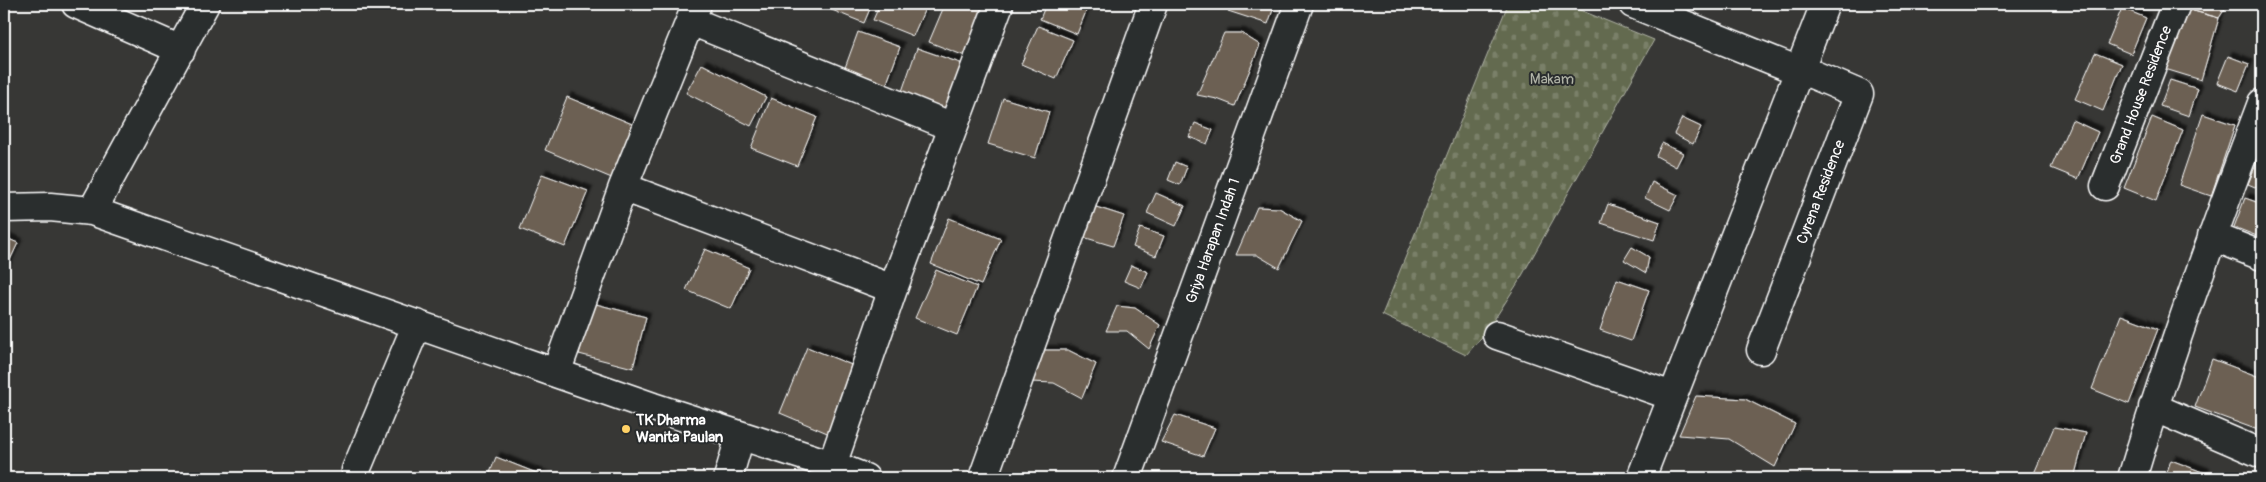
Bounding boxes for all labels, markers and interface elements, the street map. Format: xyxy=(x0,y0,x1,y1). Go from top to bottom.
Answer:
street label: Grand House Residence xyxy=(2106,22,2176,167)
park label: Makam xyxy=(1530,70,1574,89)
street label: Cyrena Residence xyxy=(1792,137,1850,247)
street label: Griya Harapan Indah 1 xyxy=(1182,176,1244,306)
place label: TK Dharma Wanita Paulan xyxy=(635,411,724,447)
marker: TK Dharma Wanita Paulan xyxy=(620,423,632,435)

